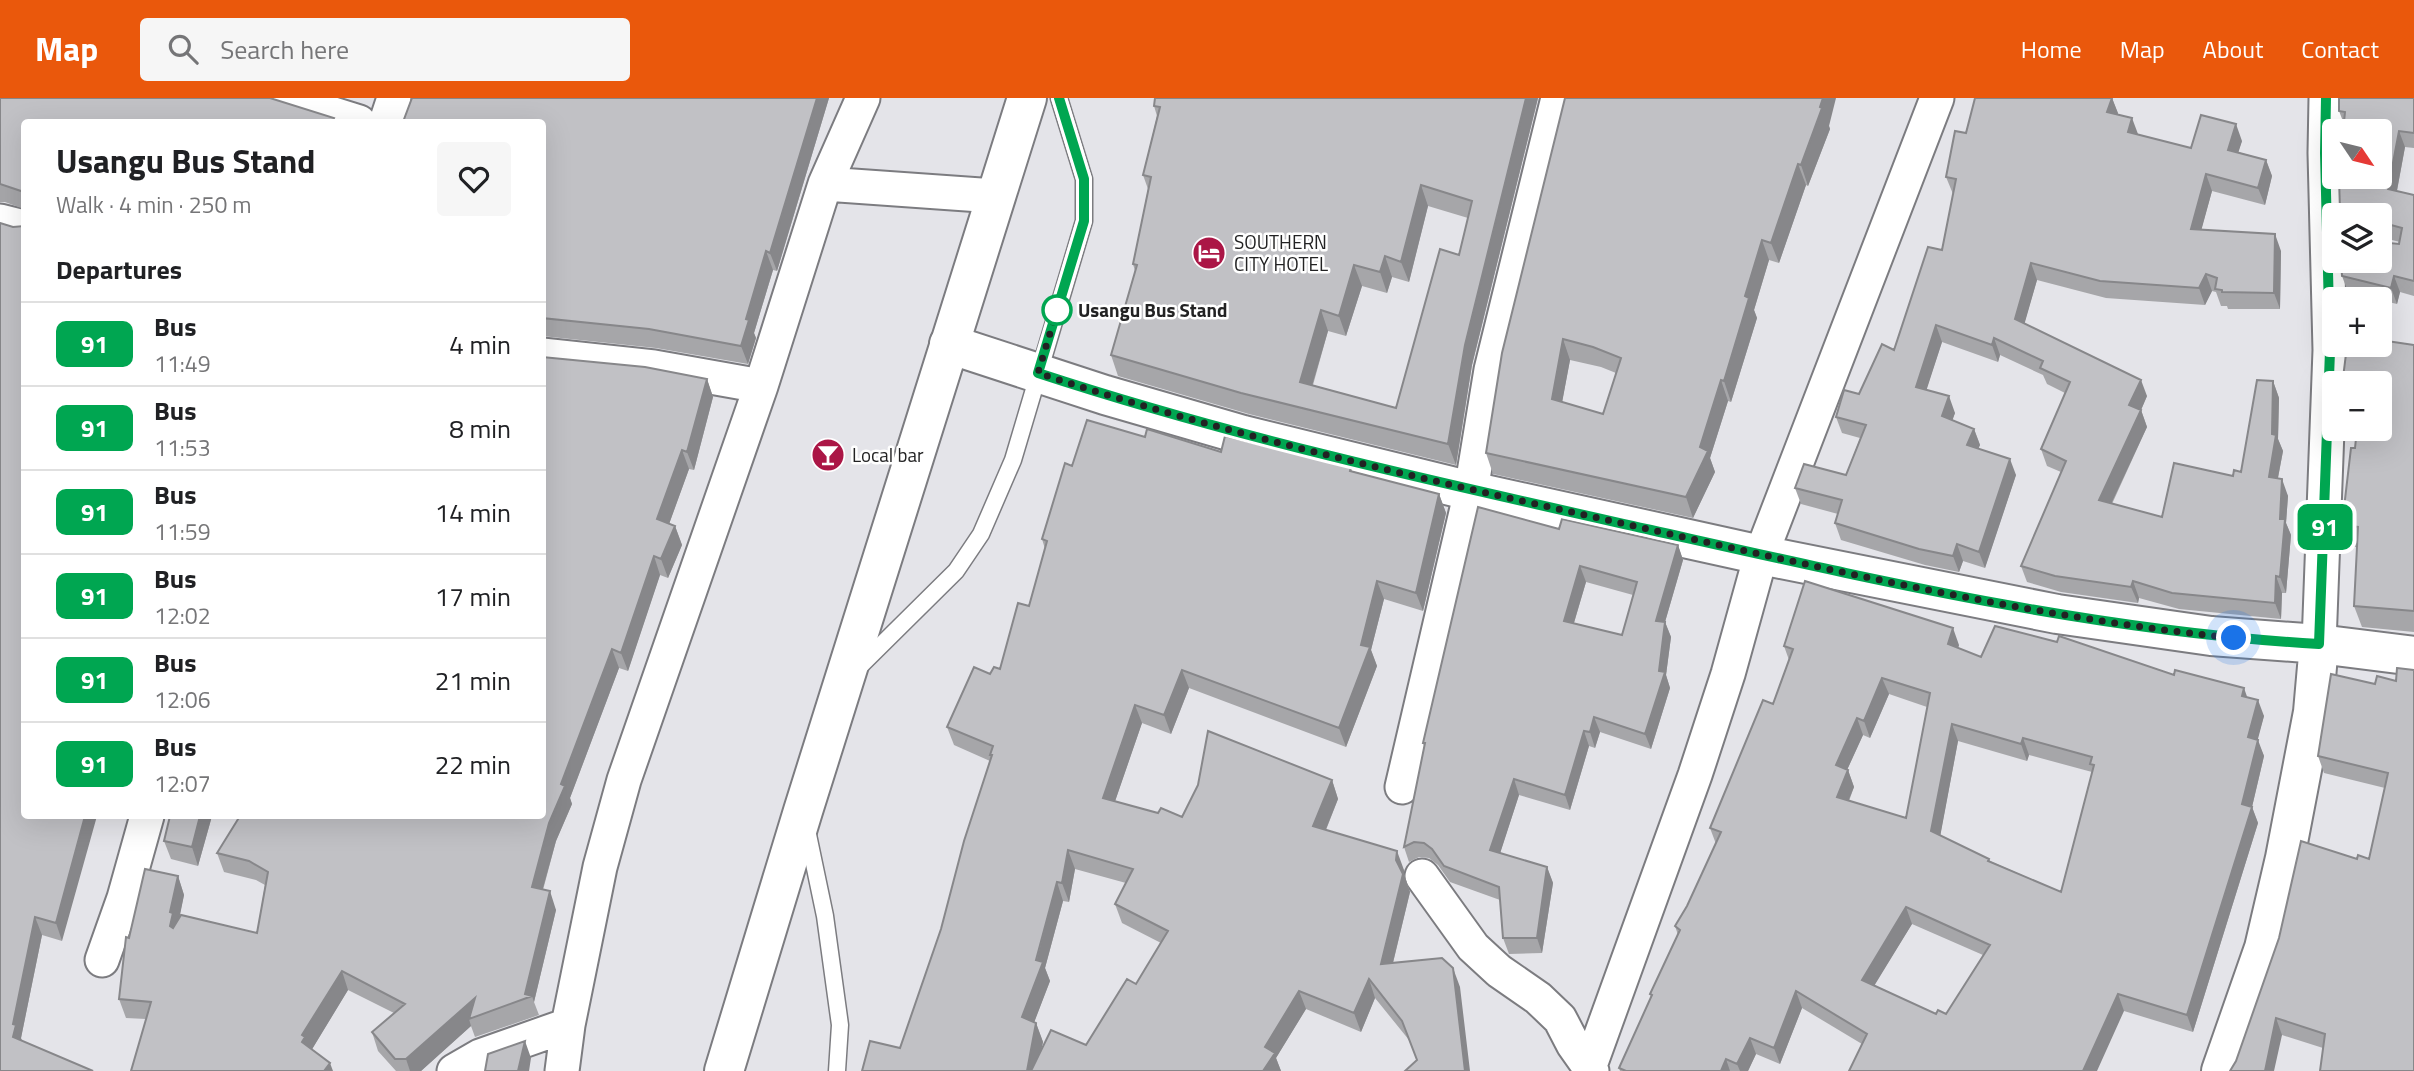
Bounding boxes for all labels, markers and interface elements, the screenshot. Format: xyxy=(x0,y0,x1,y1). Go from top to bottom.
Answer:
search box xyxy=(140,18,630,81)
text: Map xyxy=(35,24,98,74)
icon: search xyxy=(164,30,202,68)
text: Search here xyxy=(220,30,349,69)
text: Home xyxy=(2021,31,2082,67)
text: Map xyxy=(2120,31,2165,67)
text: About xyxy=(2203,31,2263,67)
text: Contact xyxy=(2301,31,2379,67)
north arrow xyxy=(2322,119,2392,189)
map controls xyxy=(2322,119,2392,441)
text: Usangu Bus Stand xyxy=(56,136,315,186)
button: heart xyxy=(437,142,511,216)
text: Walk · 4 min · 250 m xyxy=(56,187,252,222)
button: layers xyxy=(2322,203,2392,273)
place label: SOUTHERN CITY HOTEL xyxy=(1234,227,1328,278)
hotel icon: SOUTHERN CITY HOTEL xyxy=(1190,234,1228,272)
text: Departures xyxy=(56,250,182,289)
button: + xyxy=(2322,287,2392,357)
marker: Usangu Bus Stand xyxy=(1042,295,1072,325)
place label: Usangu Bus Stand xyxy=(1078,295,1227,324)
text: Bus xyxy=(154,307,196,346)
text: 4 min xyxy=(449,325,511,364)
text: 91 xyxy=(81,326,108,362)
text: 11:49 xyxy=(154,346,211,381)
button: − xyxy=(2322,371,2392,441)
text: Bus xyxy=(154,391,196,430)
text: 8 min xyxy=(449,409,511,448)
text: 91 xyxy=(81,410,108,446)
text: 11:53 xyxy=(154,430,211,465)
bar icon: Local bar xyxy=(809,436,847,474)
place label: Local bar xyxy=(852,440,924,469)
text: Bus xyxy=(154,475,196,514)
text: 14 min xyxy=(435,493,511,532)
text: 91 xyxy=(81,494,108,530)
line badge: 91 xyxy=(2294,504,2356,550)
text: 91 xyxy=(2312,509,2338,545)
text: 11:59 xyxy=(154,514,211,549)
text: Bus xyxy=(154,559,196,598)
text: 17 min xyxy=(435,577,511,616)
text: 91 xyxy=(81,578,108,614)
text: 12:02 xyxy=(154,598,211,633)
your location xyxy=(2216,620,2251,655)
text: Bus xyxy=(154,643,196,682)
text: 21 min xyxy=(435,661,511,700)
text: 91 xyxy=(81,662,108,698)
text: 12:06 xyxy=(154,682,211,717)
text: Bus xyxy=(154,727,196,766)
text: 22 min xyxy=(435,745,511,784)
text: 91 xyxy=(81,746,108,782)
text: 12:07 xyxy=(154,766,211,801)

